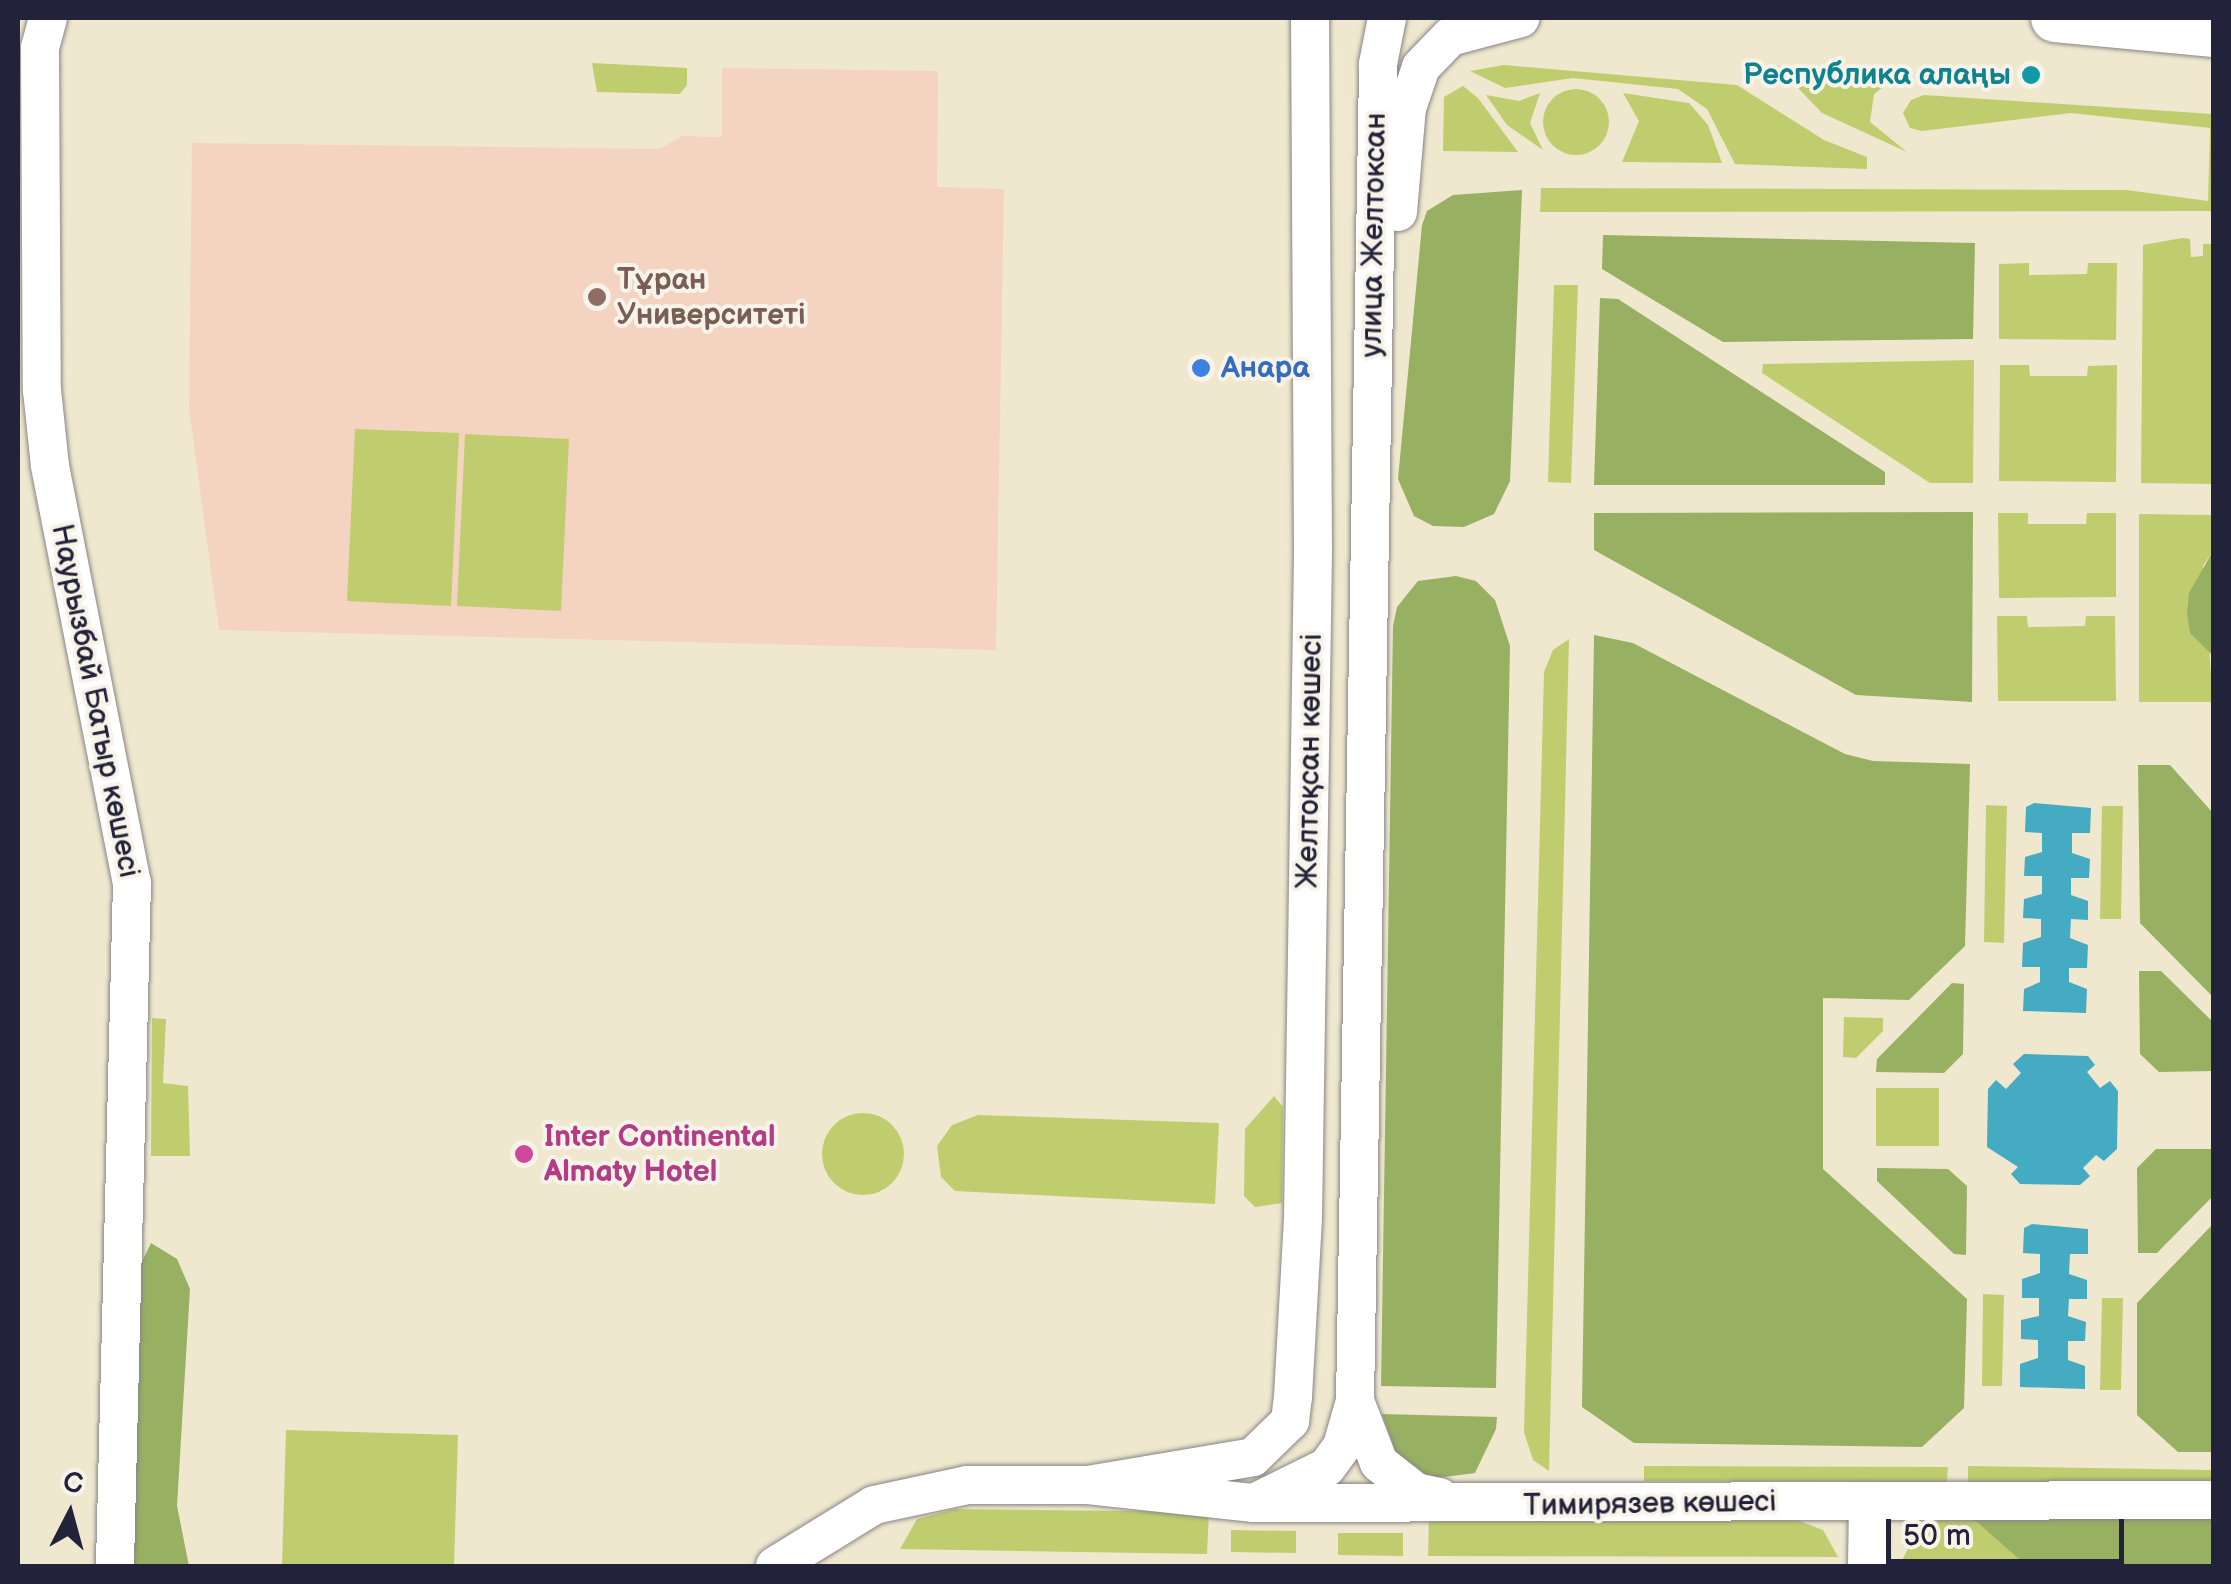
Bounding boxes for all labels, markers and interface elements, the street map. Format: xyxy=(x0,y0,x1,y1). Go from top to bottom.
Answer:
place label: Республика алаңы xyxy=(1743,57,2011,93)
marker: Республика алаңы xyxy=(2020,64,2042,86)
street label: улица Желтоксан xyxy=(1354,112,1394,358)
place label: Тұран Университеті xyxy=(617,262,806,332)
marker: Тұран Университеті xyxy=(586,286,608,308)
place label: Анара xyxy=(1221,350,1310,386)
marker: Анара xyxy=(1190,357,1212,379)
street label: Наурызбай Батыр көшесі xyxy=(43,521,147,881)
street label: Желтоқсан көшесі xyxy=(1290,633,1330,889)
place label: Inter Continental Almaty Hotel xyxy=(544,1119,775,1190)
marker: Inter Continental Almaty Hotel xyxy=(513,1143,535,1165)
north arrow xyxy=(20,1464,120,1564)
text: С xyxy=(62,1466,85,1501)
street label: Тимирязев көшесі xyxy=(1523,1484,1777,1524)
scale bar xyxy=(1891,1499,2128,1561)
text: 50 m xyxy=(1903,1518,1971,1554)

